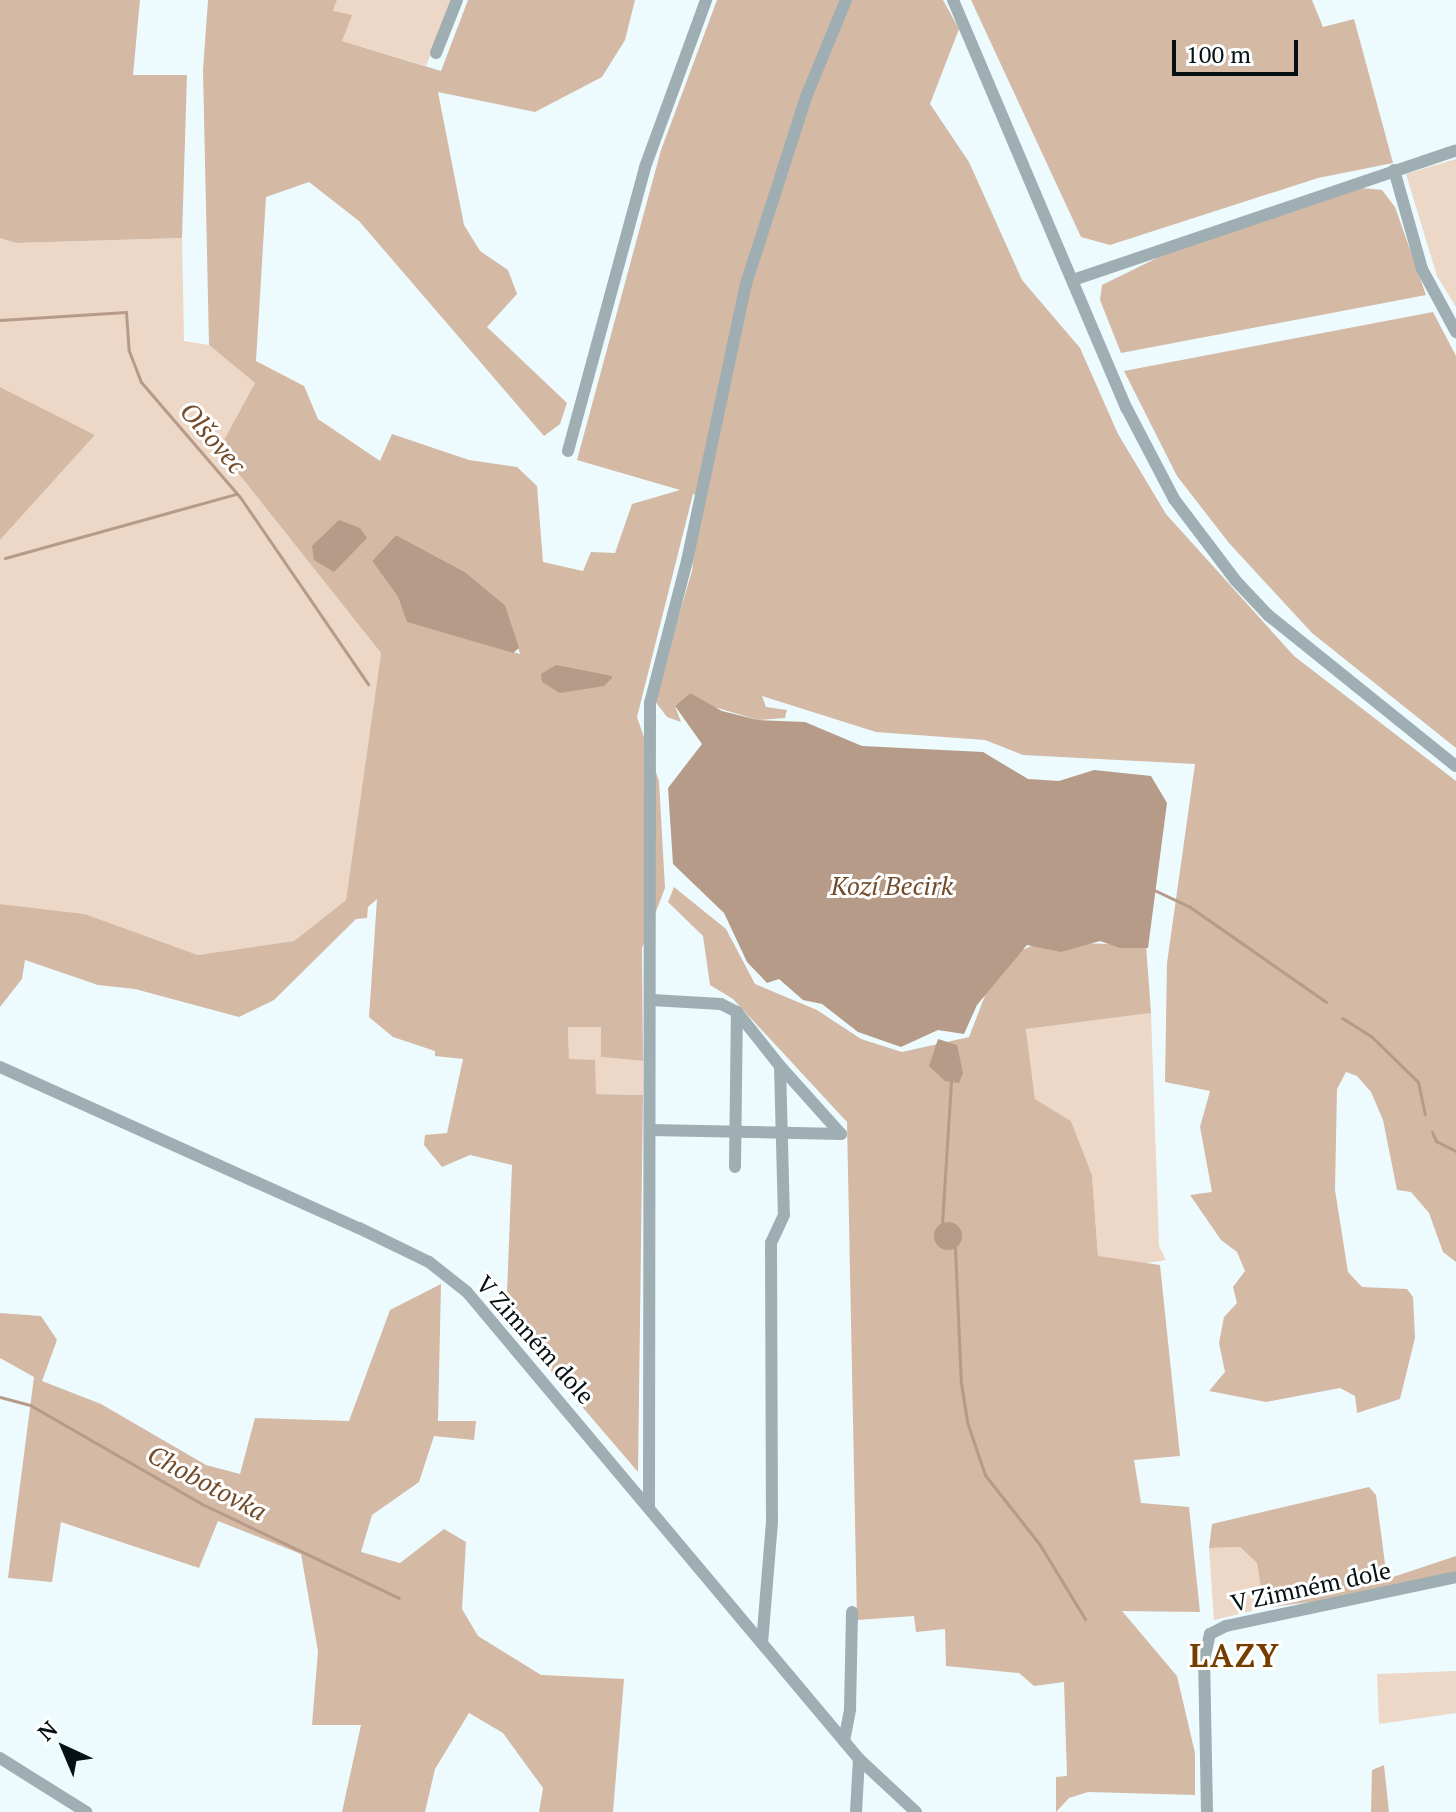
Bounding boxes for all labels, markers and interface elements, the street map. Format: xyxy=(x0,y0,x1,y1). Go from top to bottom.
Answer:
scale bar xyxy=(1176,24,1302,74)
text: 100 m xyxy=(1186,38,1251,70)
water label: Olšovec xyxy=(173,396,253,480)
water label: Kozí Becirk xyxy=(831,870,953,902)
street label: V Zimném dole xyxy=(470,1270,600,1410)
water label: Chobotovka xyxy=(142,1439,272,1527)
street label: V Zimném dole xyxy=(1228,1556,1394,1618)
district label: LAZY xyxy=(1189,1636,1281,1674)
north arrow xyxy=(24,1708,104,1788)
text: N xyxy=(31,1714,63,1747)

